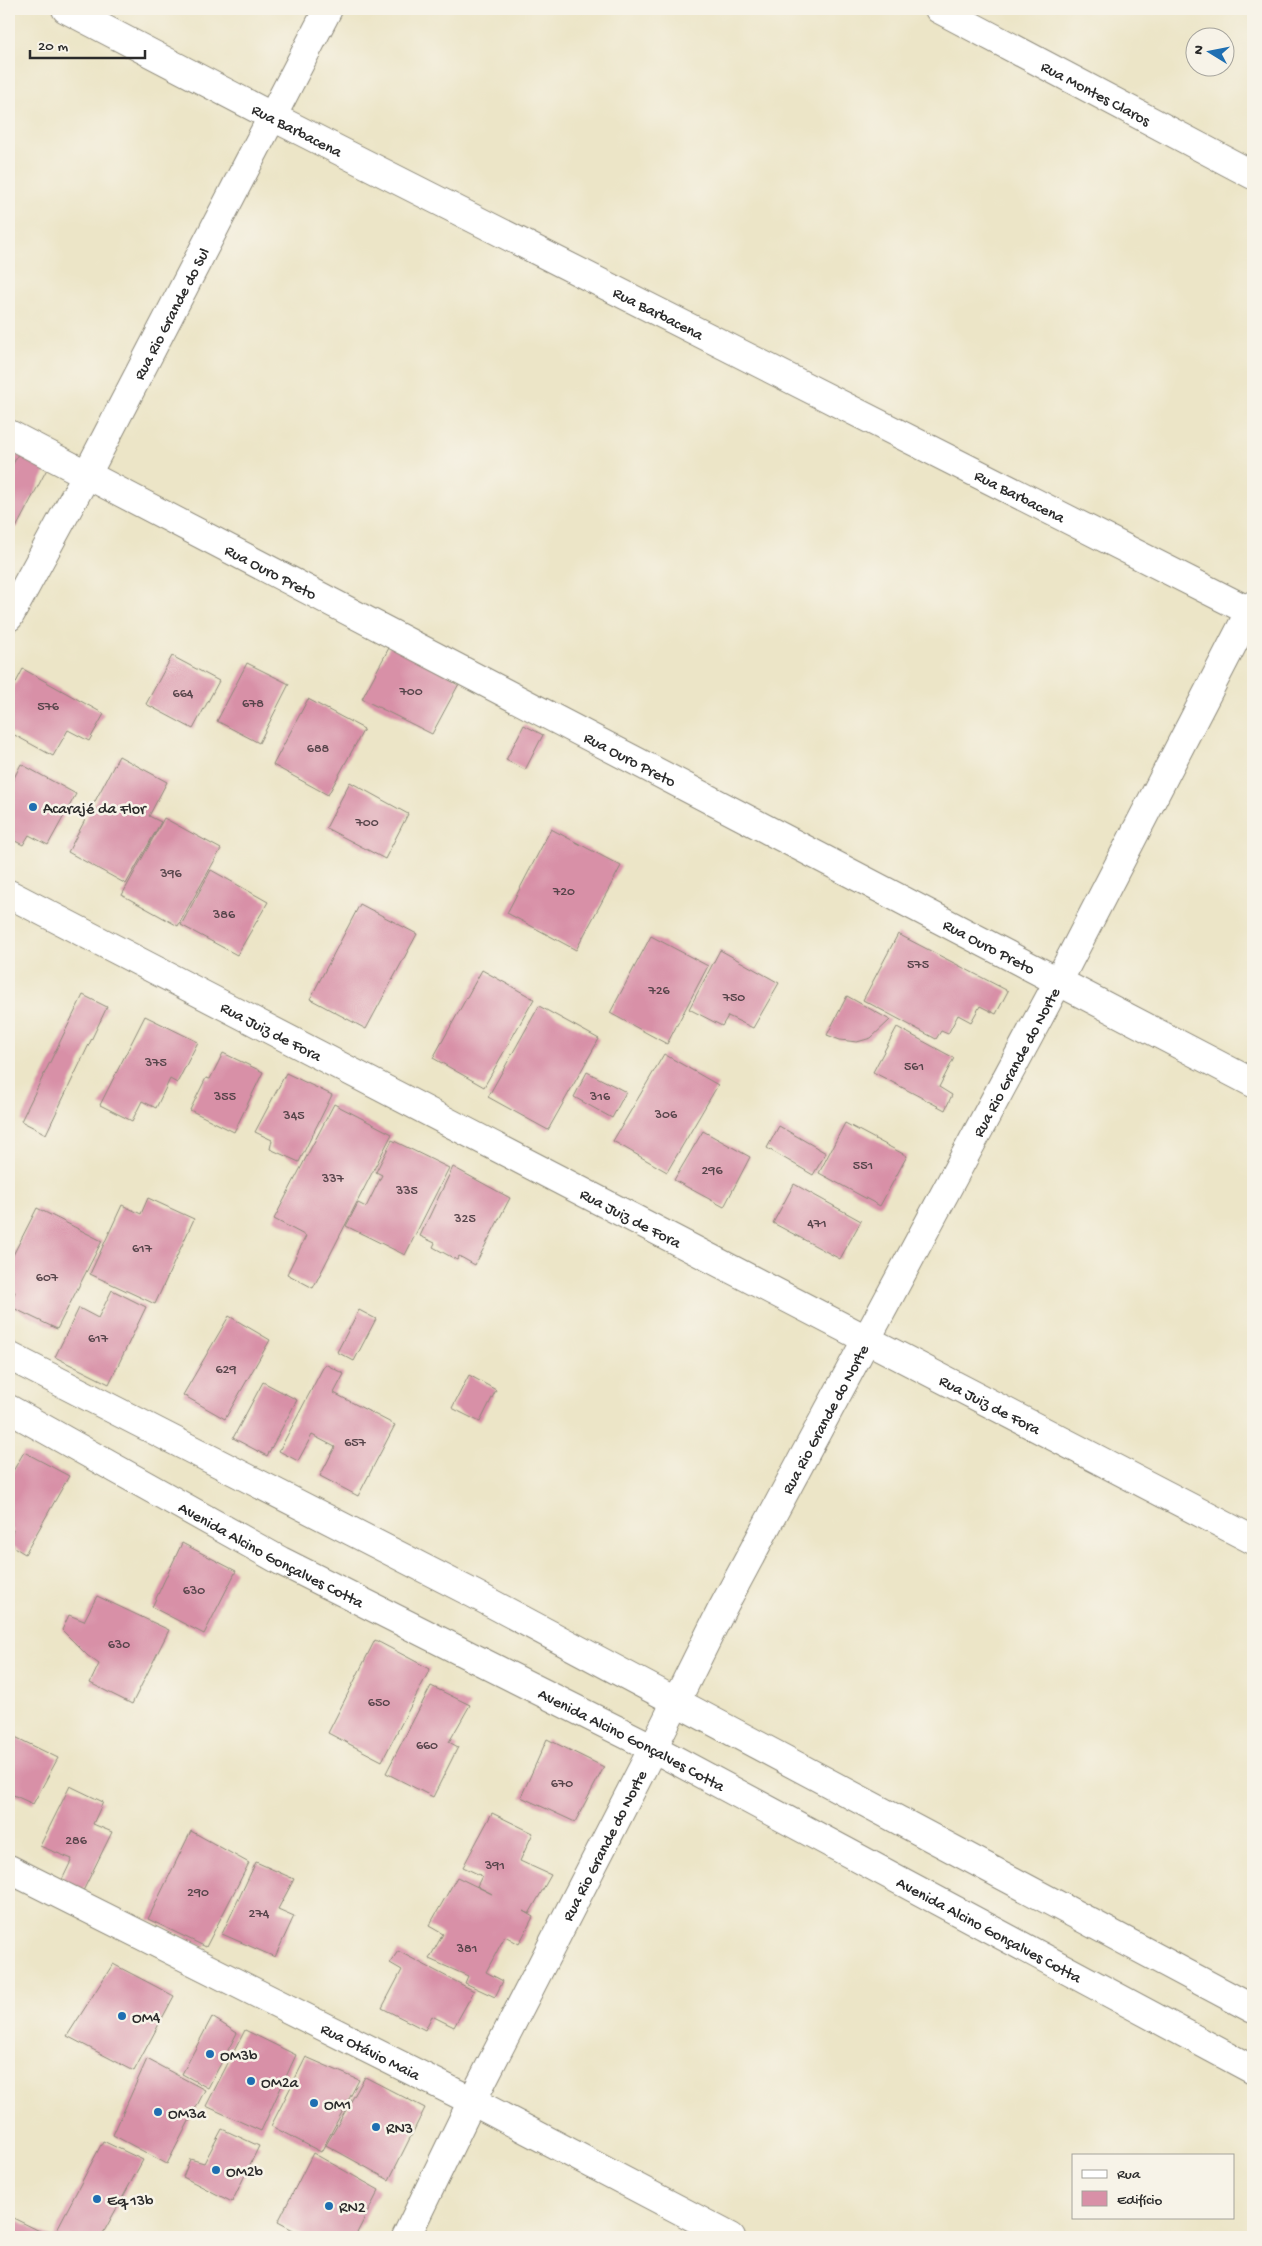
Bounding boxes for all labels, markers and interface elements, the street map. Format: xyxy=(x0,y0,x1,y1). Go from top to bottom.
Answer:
scale bar xyxy=(30,28,145,60)
north arrow xyxy=(1184,28,1234,78)
text: 20 m xyxy=(38,38,68,56)
text: N xyxy=(1190,44,1209,56)
street label: Rua Montes Claros xyxy=(1037,59,1154,132)
street label: Rua Barbacena xyxy=(248,102,345,164)
street label: Rua Rio Grande do Sul xyxy=(131,246,216,384)
street label: Rua Barbacena xyxy=(609,285,707,347)
street label: Rua Barbacena xyxy=(970,468,1068,530)
street label: Rua Ouro Preto xyxy=(221,542,319,606)
house number: 700 xyxy=(398,684,423,701)
house number: 664 xyxy=(173,686,194,703)
house number: 678 xyxy=(242,696,264,713)
house number: 576 xyxy=(37,699,60,716)
street label: Rua Ouro Preto xyxy=(580,730,678,793)
house number: 688 xyxy=(307,741,330,758)
marker: Acarajé da Flor xyxy=(27,801,39,813)
place label: Acarajé da Flor xyxy=(43,801,147,820)
house number: 700 xyxy=(354,815,379,832)
house number: 396 xyxy=(159,866,183,883)
house number: 720 xyxy=(552,884,575,901)
house number: 386 xyxy=(212,907,236,924)
street label: Rua Ouro Preto xyxy=(939,917,1037,980)
house number: 575 xyxy=(907,957,929,974)
house number: 726 xyxy=(647,983,671,1000)
street label: Rua Rio Grande do Norte xyxy=(971,985,1066,1141)
house number: 750 xyxy=(722,990,745,1007)
street label: Rua Juiz de Fora xyxy=(216,999,325,1068)
house number: 375 xyxy=(144,1055,167,1072)
house number: 561 xyxy=(904,1059,924,1076)
house number: 355 xyxy=(213,1089,236,1106)
house number: 316 xyxy=(589,1089,611,1106)
house number: 306 xyxy=(654,1107,678,1124)
house number: 345 xyxy=(282,1108,305,1125)
house number: 551 xyxy=(853,1158,873,1175)
house number: 296 xyxy=(702,1163,723,1180)
house number: 337 xyxy=(321,1171,345,1188)
house number: 335 xyxy=(395,1183,418,1200)
street label: Rua Juiz de Fora xyxy=(576,1186,684,1255)
house number: 325 xyxy=(453,1211,476,1228)
house number: 471 xyxy=(807,1216,827,1233)
house number: 617 xyxy=(132,1241,153,1258)
house number: 607 xyxy=(36,1270,59,1287)
house number: 617 xyxy=(88,1331,109,1348)
street label: Rua Rio Grande do Norte xyxy=(779,1342,875,1498)
house number: 629 xyxy=(216,1362,236,1379)
street label: Rua Juiz de Fora xyxy=(935,1373,1044,1441)
house number: 657 xyxy=(344,1435,367,1452)
street label: Avenida Alcino Gonçalves Cotta xyxy=(174,1500,367,1614)
house number: 630 xyxy=(183,1583,205,1600)
house number: 630 xyxy=(108,1637,130,1654)
street label: Avenida Alcino Gonçalves Cotta xyxy=(534,1686,728,1798)
house number: 650 xyxy=(368,1695,390,1712)
house number: 660 xyxy=(416,1738,438,1755)
street label: Rua Rio Grande do Norte xyxy=(560,1767,653,1925)
house number: 670 xyxy=(551,1776,573,1793)
house number: 286 xyxy=(65,1833,88,1850)
house number: 391 xyxy=(484,1858,505,1875)
street label: Avenida Alcino Gonçalves Cotta xyxy=(892,1874,1085,1990)
house number: 290 xyxy=(187,1885,209,1902)
house number: 274 xyxy=(249,1906,270,1923)
house number: 381 xyxy=(456,1941,477,1958)
marker: OM4 xyxy=(116,2010,128,2022)
place label: OM4 xyxy=(132,2010,161,2029)
street label: Rua Otávio Maia xyxy=(317,2021,423,2087)
marker: OM3b xyxy=(204,2048,216,2060)
place label: OM3b xyxy=(220,2048,258,2067)
marker: OM2a xyxy=(245,2075,257,2087)
place label: OM2a xyxy=(261,2075,300,2094)
marker: OM1 xyxy=(308,2097,320,2109)
place label: OM1 xyxy=(324,2097,351,2116)
marker: OM3a xyxy=(152,2106,164,2118)
place label: OM3a xyxy=(168,2106,207,2125)
marker: RN3 xyxy=(370,2121,382,2133)
place label: RN3 xyxy=(386,2121,413,2140)
legend xyxy=(1072,2154,1234,2218)
marker: OM2b xyxy=(210,2164,222,2176)
place label: OM2b xyxy=(226,2164,264,2183)
text: Rua xyxy=(1117,2166,1141,2184)
text: Edifício xyxy=(1117,2192,1163,2210)
marker: Eq 13b xyxy=(91,2193,103,2205)
place label: Eq 13b xyxy=(107,2193,154,2212)
marker: RN2 xyxy=(323,2200,335,2212)
place label: RN2 xyxy=(339,2200,366,2219)

